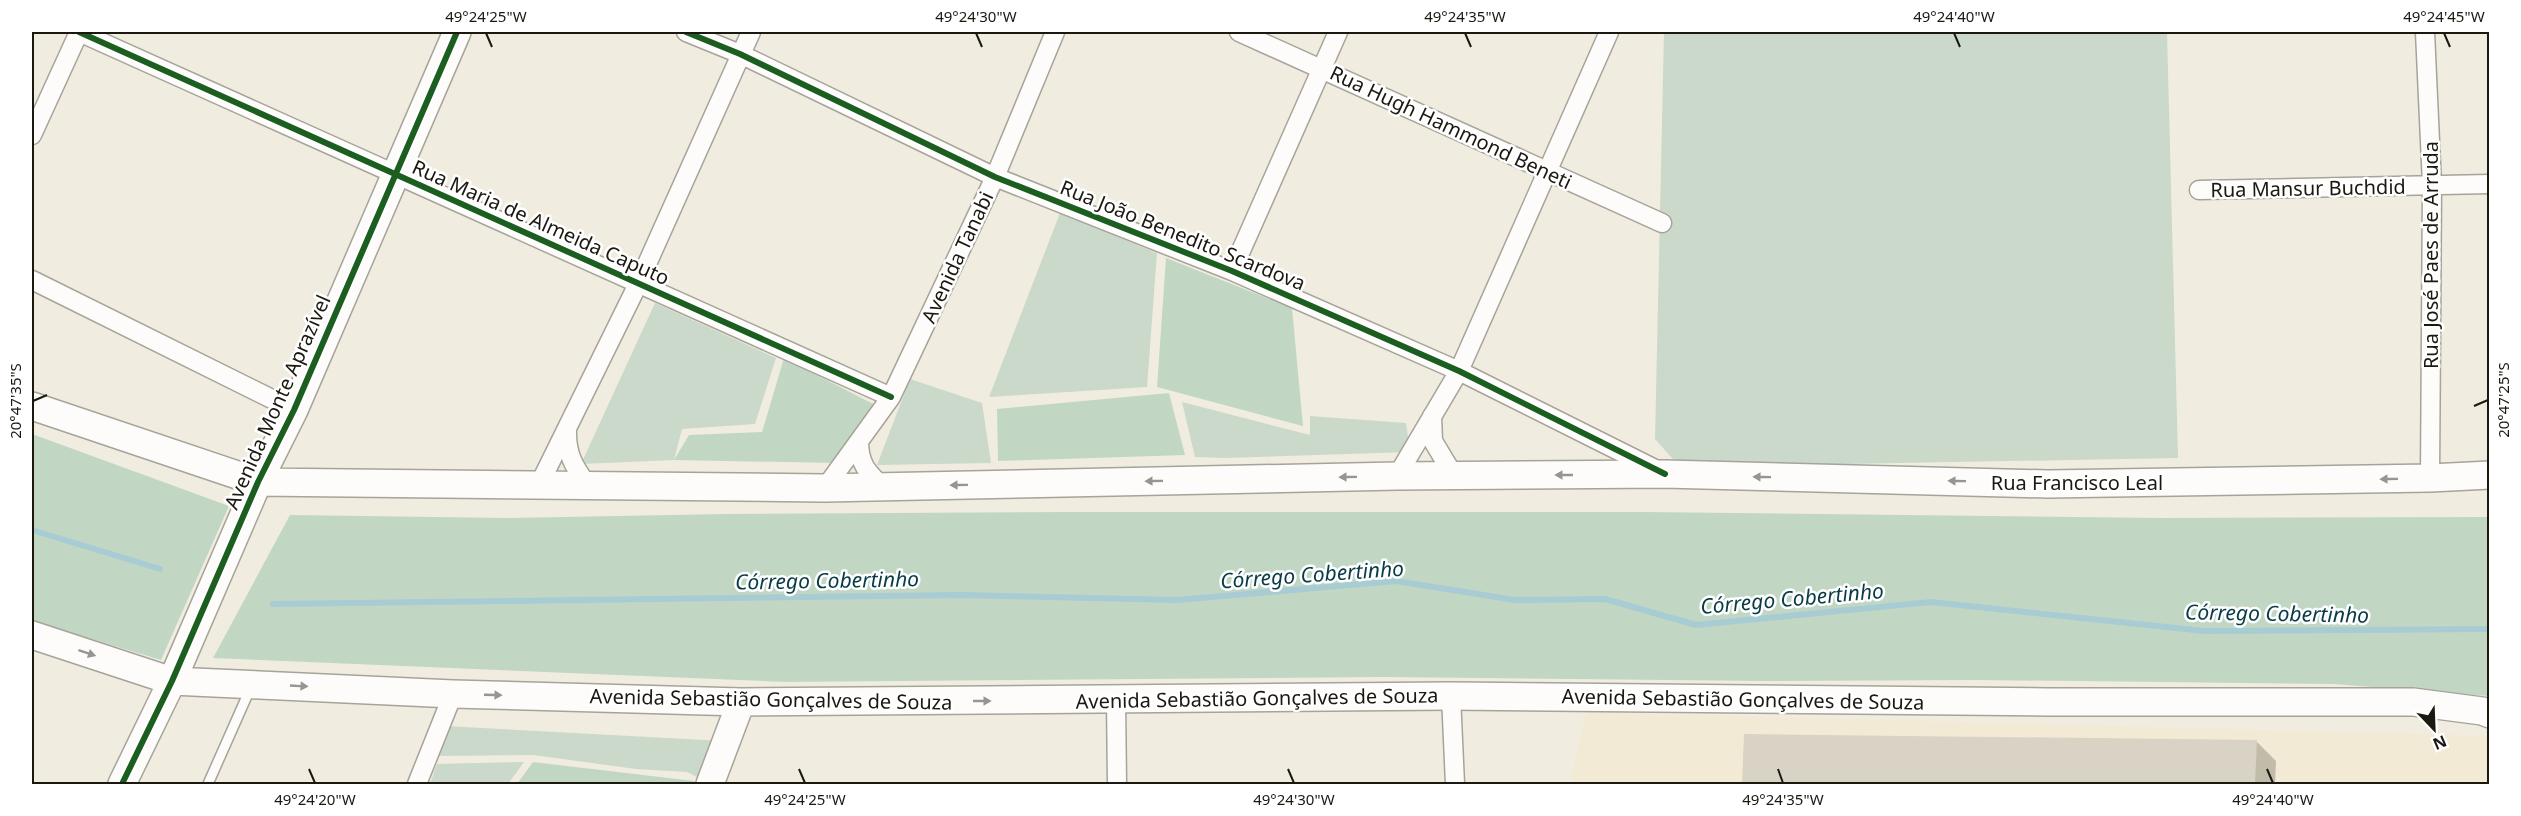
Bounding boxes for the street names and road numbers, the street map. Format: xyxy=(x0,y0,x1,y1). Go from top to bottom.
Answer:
street label: Rua Hugh Hammond Beneti xyxy=(1326,59,1576,195)
street label: Rua José Paes de Arruda xyxy=(2417,141,2444,369)
street label: Rua Maria de Almeida Caputo xyxy=(408,153,674,291)
street label: Rua João Benedito Scardova xyxy=(1056,173,1310,297)
street label: Rua Mansur Buchdid xyxy=(2210,173,2406,203)
street label: Avenida Tanabi xyxy=(915,187,999,327)
street label: Avenida Monte Aprazível xyxy=(217,290,337,514)
street label: Rua Francisco Leal xyxy=(1991,469,2163,496)
street label: Avenida Sebastião Gonçalves de Souza xyxy=(1075,681,1439,715)
street label: Avenida Sebastião Gonçalves de Souza xyxy=(589,682,953,716)
street label: Avenida Sebastião Gonçalves de Souza xyxy=(1561,682,1925,716)

